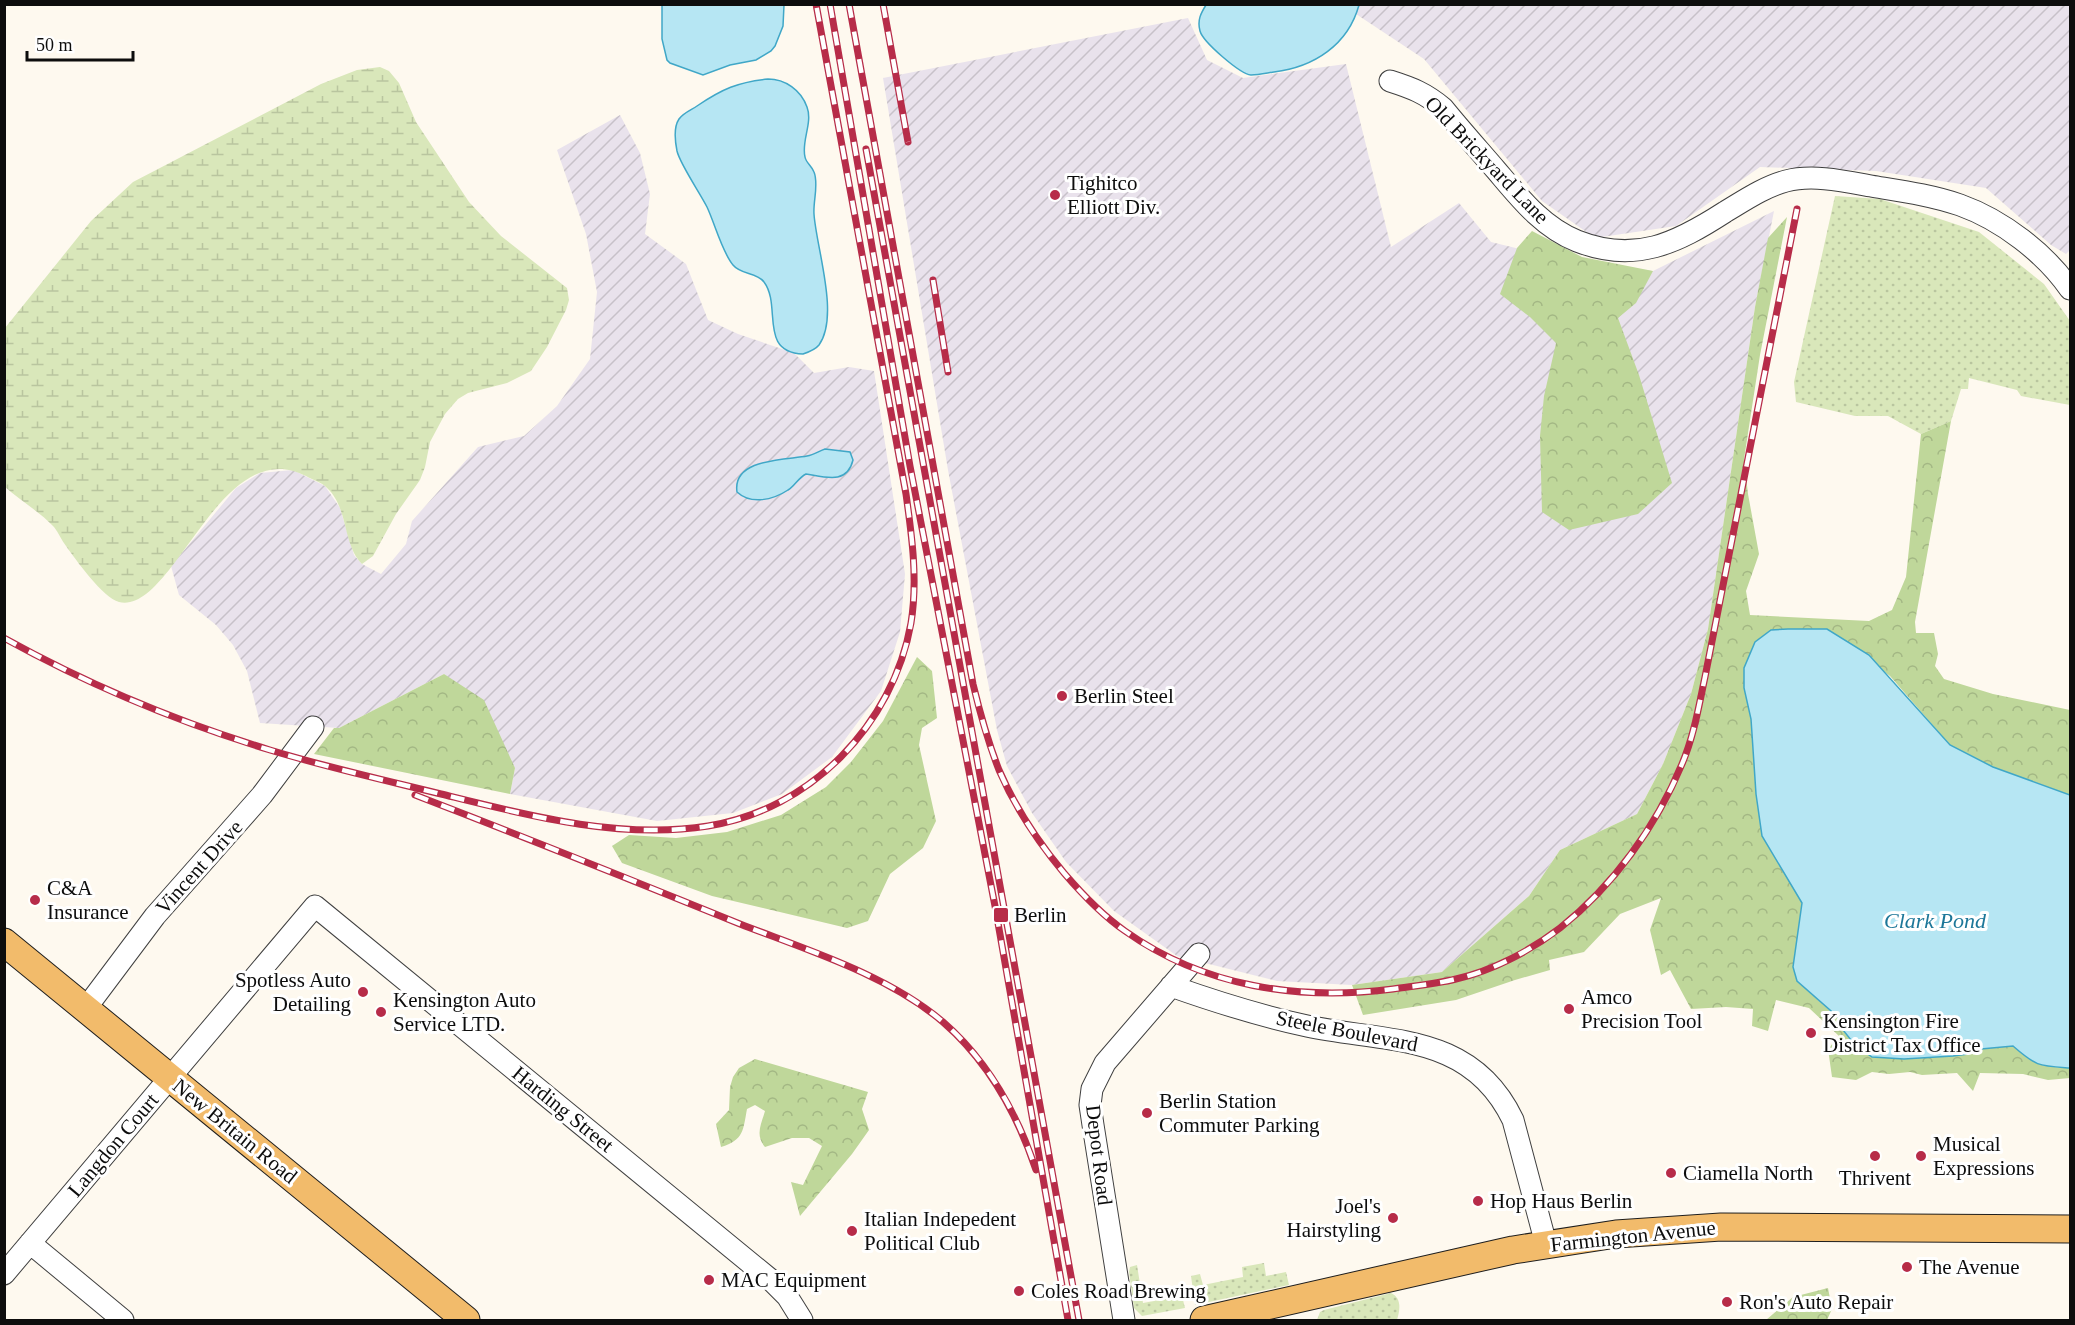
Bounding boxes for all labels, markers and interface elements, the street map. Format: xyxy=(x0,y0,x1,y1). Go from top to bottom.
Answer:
scale bar xyxy=(27,24,134,62)
text: 50 m xyxy=(36,35,73,55)
street label: Old Brickyard Lane xyxy=(1420,91,1554,229)
place label: Tighitco Elliott Div. xyxy=(1067,171,1160,219)
marker: Tighitco Elliott Div. xyxy=(1048,188,1062,202)
place label: Berlin Steel xyxy=(1074,684,1174,708)
marker: Berlin Steel xyxy=(1055,689,1069,703)
street label: Vincent Drive xyxy=(151,815,247,919)
place label: C&A Insurance xyxy=(47,876,129,924)
marker: C&A Insurance xyxy=(28,893,42,907)
place label: Berlin xyxy=(1014,903,1067,927)
marker: Berlin xyxy=(992,906,1010,924)
water label: Clark Pond xyxy=(1884,908,1987,933)
place label: Spotless Auto Detailing xyxy=(235,968,351,1016)
marker: Spotless Auto Detailing xyxy=(356,985,370,999)
place label: Amco Precision Tool xyxy=(1581,985,1702,1033)
place label: Kensington Auto Service LTD. xyxy=(393,988,536,1036)
marker: Amco Precision Tool xyxy=(1562,1002,1576,1016)
marker: Kensington Auto Service LTD. xyxy=(374,1005,388,1019)
street label: Steele Boulevard xyxy=(1274,1005,1420,1057)
place label: Kensington Fire District Tax Office xyxy=(1823,1009,1981,1057)
marker: Kensington Fire District Tax Office xyxy=(1804,1026,1818,1040)
street label: Harding Street xyxy=(508,1061,618,1157)
street label: New Britain Road xyxy=(168,1074,302,1189)
street label: Langdon Court xyxy=(63,1088,163,1202)
place label: Berlin Station Commuter Parking xyxy=(1159,1089,1320,1137)
street label: Depot Road xyxy=(1081,1103,1117,1207)
marker: Berlin Station Commuter Parking xyxy=(1140,1106,1154,1120)
place label: Musical Expressions xyxy=(1933,1132,2035,1180)
marker: Thrivent xyxy=(1868,1149,1882,1163)
marker: Musical Expressions xyxy=(1914,1149,1928,1163)
place label: Ciamella North xyxy=(1683,1161,1814,1185)
marker: Ciamella North xyxy=(1664,1166,1678,1180)
place label: Thrivent xyxy=(1839,1166,1911,1190)
place label: Hop Haus Berlin xyxy=(1490,1189,1633,1213)
place label: Joel's Hairstyling xyxy=(1287,1194,1381,1242)
marker: Hop Haus Berlin xyxy=(1471,1194,1485,1208)
place label: Italian Indepedent Political Club xyxy=(864,1207,1016,1255)
marker: Joel's Hairstyling xyxy=(1386,1211,1400,1225)
street label: Farmington Avenue xyxy=(1549,1215,1717,1257)
marker: Italian Indepedent Political Club xyxy=(845,1224,859,1238)
place label: The Avenue xyxy=(1919,1255,2020,1279)
marker: The Avenue xyxy=(1900,1260,1914,1274)
place label: MAC Equipment xyxy=(721,1268,866,1292)
marker: MAC Equipment xyxy=(702,1273,716,1287)
place label: Coles Road Brewing xyxy=(1031,1279,1206,1303)
marker: Coles Road Brewing xyxy=(1012,1284,1026,1298)
place label: Ron's Auto Repair xyxy=(1739,1290,1893,1314)
marker: Ron's Auto Repair xyxy=(1720,1295,1734,1309)

